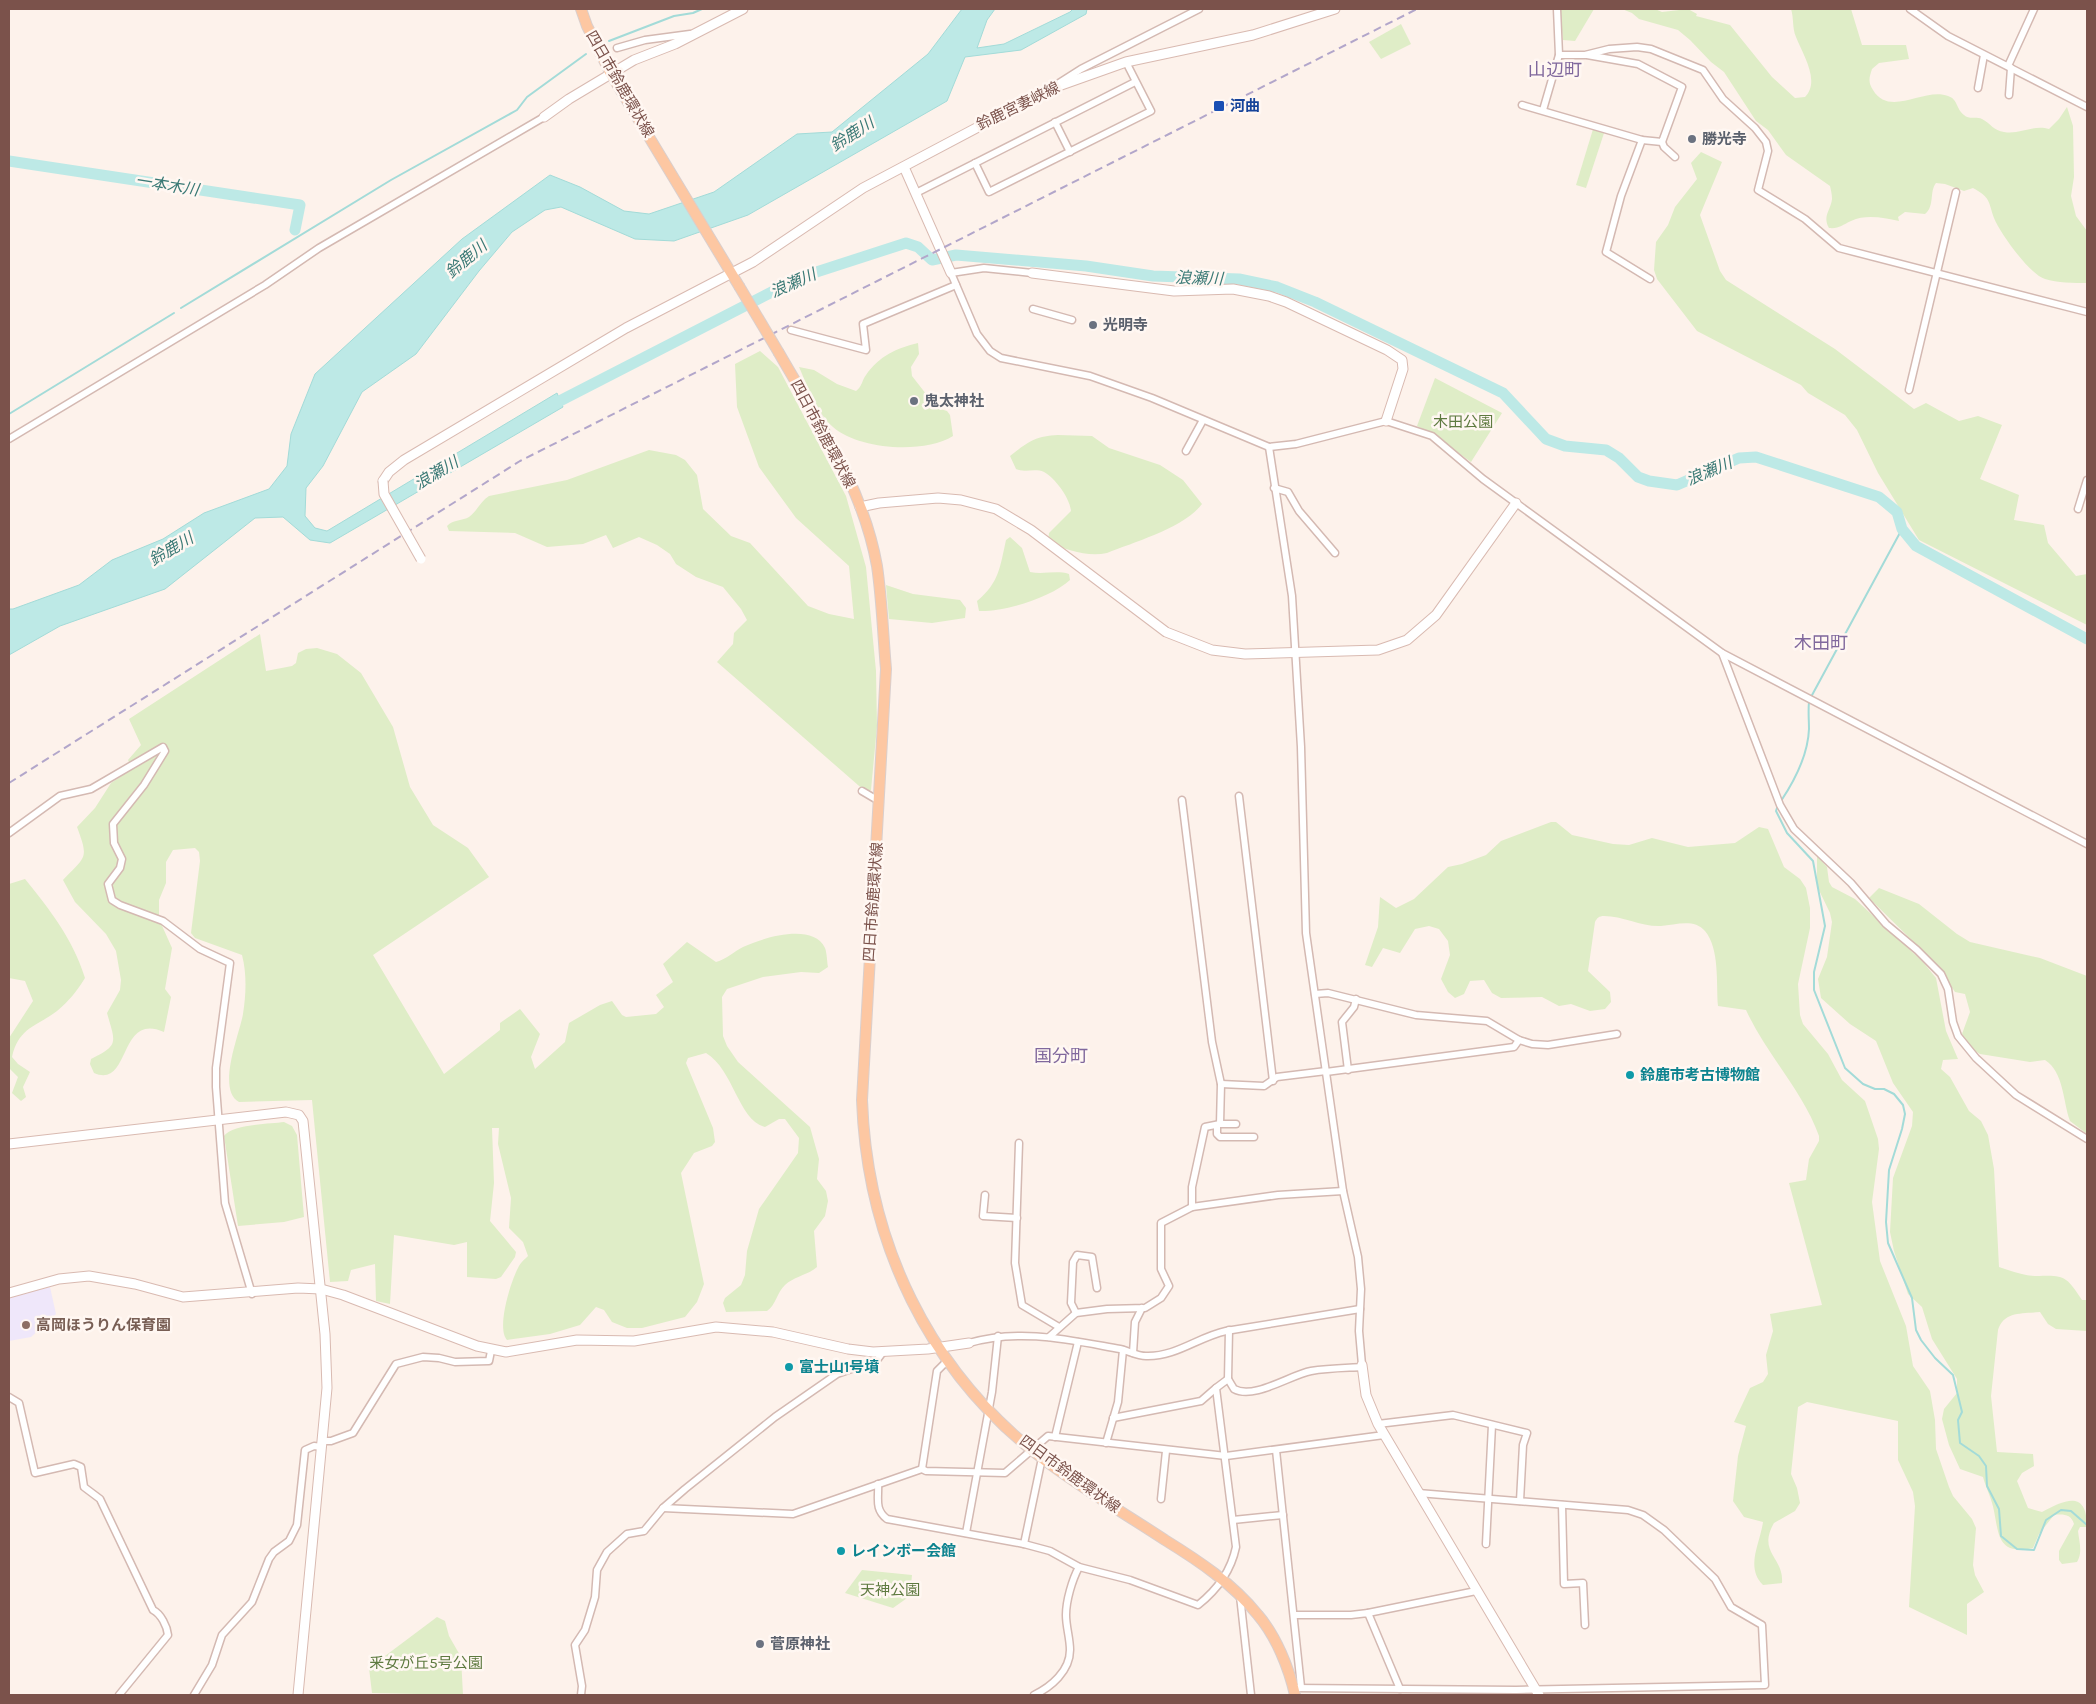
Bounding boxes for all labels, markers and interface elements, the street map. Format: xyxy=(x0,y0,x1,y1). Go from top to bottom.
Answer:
street label: 四日市鈴鹿環状線 xyxy=(582,28,658,140)
district label: 山辺町 xyxy=(1528,59,1582,81)
street label: 鈴鹿宮妻峡線 xyxy=(974,78,1062,134)
place label: 河曲 xyxy=(1230,97,1260,115)
marker: 河曲 xyxy=(1212,99,1226,113)
water label: 鈴鹿川 xyxy=(827,112,879,155)
place label: 勝光寺 xyxy=(1702,130,1747,148)
marker: 勝光寺 xyxy=(1686,133,1698,145)
water label: 一本木川 xyxy=(134,171,202,200)
water label: 鈴鹿川 xyxy=(442,235,492,282)
water label: 浪瀬川 xyxy=(767,264,821,301)
water label: 浪瀬川 xyxy=(1175,268,1225,288)
place label: 光明寺 xyxy=(1103,316,1148,334)
marker: 光明寺 xyxy=(1087,319,1099,331)
street label: 四日市鈴鹿環状線 xyxy=(787,377,859,491)
place label: 鬼太神社 xyxy=(924,392,984,410)
marker: 鬼太神社 xyxy=(908,395,920,407)
park label: 木田公園 xyxy=(1433,413,1493,431)
water label: 浪瀬川 xyxy=(411,451,463,494)
water label: 浪瀬川 xyxy=(1683,452,1737,489)
water label: 鈴鹿川 xyxy=(146,527,198,570)
district label: 木田町 xyxy=(1794,632,1848,654)
street label: 四日市鈴鹿環状線 xyxy=(860,842,886,962)
district label: 国分町 xyxy=(1034,1045,1088,1067)
place label: 鈴鹿市考古博物館 xyxy=(1640,1066,1760,1084)
marker: 鈴鹿市考古博物館 xyxy=(1624,1069,1636,1081)
place label: 高岡ほうりん保育園 xyxy=(36,1316,171,1334)
marker: 高岡ほうりん保育園 xyxy=(20,1319,32,1331)
place label: 富士山1号墳 xyxy=(799,1358,879,1376)
marker: 富士山1号墳 xyxy=(783,1361,795,1373)
street label: 四日市鈴鹿環状線 xyxy=(1016,1431,1124,1517)
place label: レインボー会館 xyxy=(851,1542,956,1560)
marker: レインボー会館 xyxy=(835,1545,847,1557)
park label: 天神公園 xyxy=(860,1581,920,1599)
place label: 菅原神社 xyxy=(770,1635,830,1653)
marker: 菅原神社 xyxy=(754,1638,766,1650)
park label: 釆女が丘5号公園 xyxy=(369,1654,483,1672)

